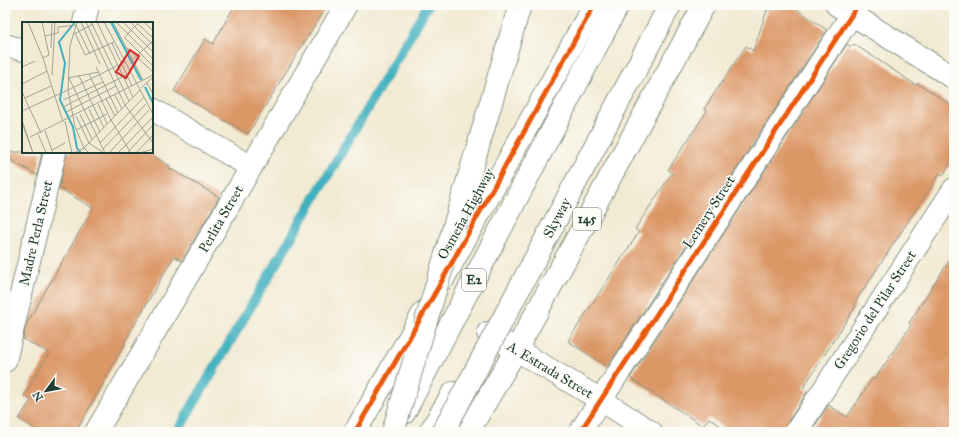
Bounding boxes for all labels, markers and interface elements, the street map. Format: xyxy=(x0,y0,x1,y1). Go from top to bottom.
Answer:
inset map xyxy=(22,22,153,153)
street label: Osmeña Highway xyxy=(434,165,498,262)
street label: Lemery Street xyxy=(679,172,739,252)
street label: Madre Perla Street xyxy=(16,179,56,287)
street label: Perlita Street xyxy=(195,182,247,256)
street label: Skyway xyxy=(540,195,575,241)
road number: 145 xyxy=(573,208,601,230)
street label: Gregorio del Pilar Street xyxy=(830,247,920,373)
road number: E2 xyxy=(462,269,486,291)
street label: A. Estrada Street xyxy=(503,337,596,402)
north arrow xyxy=(26,371,66,411)
text: N xyxy=(30,388,46,403)

